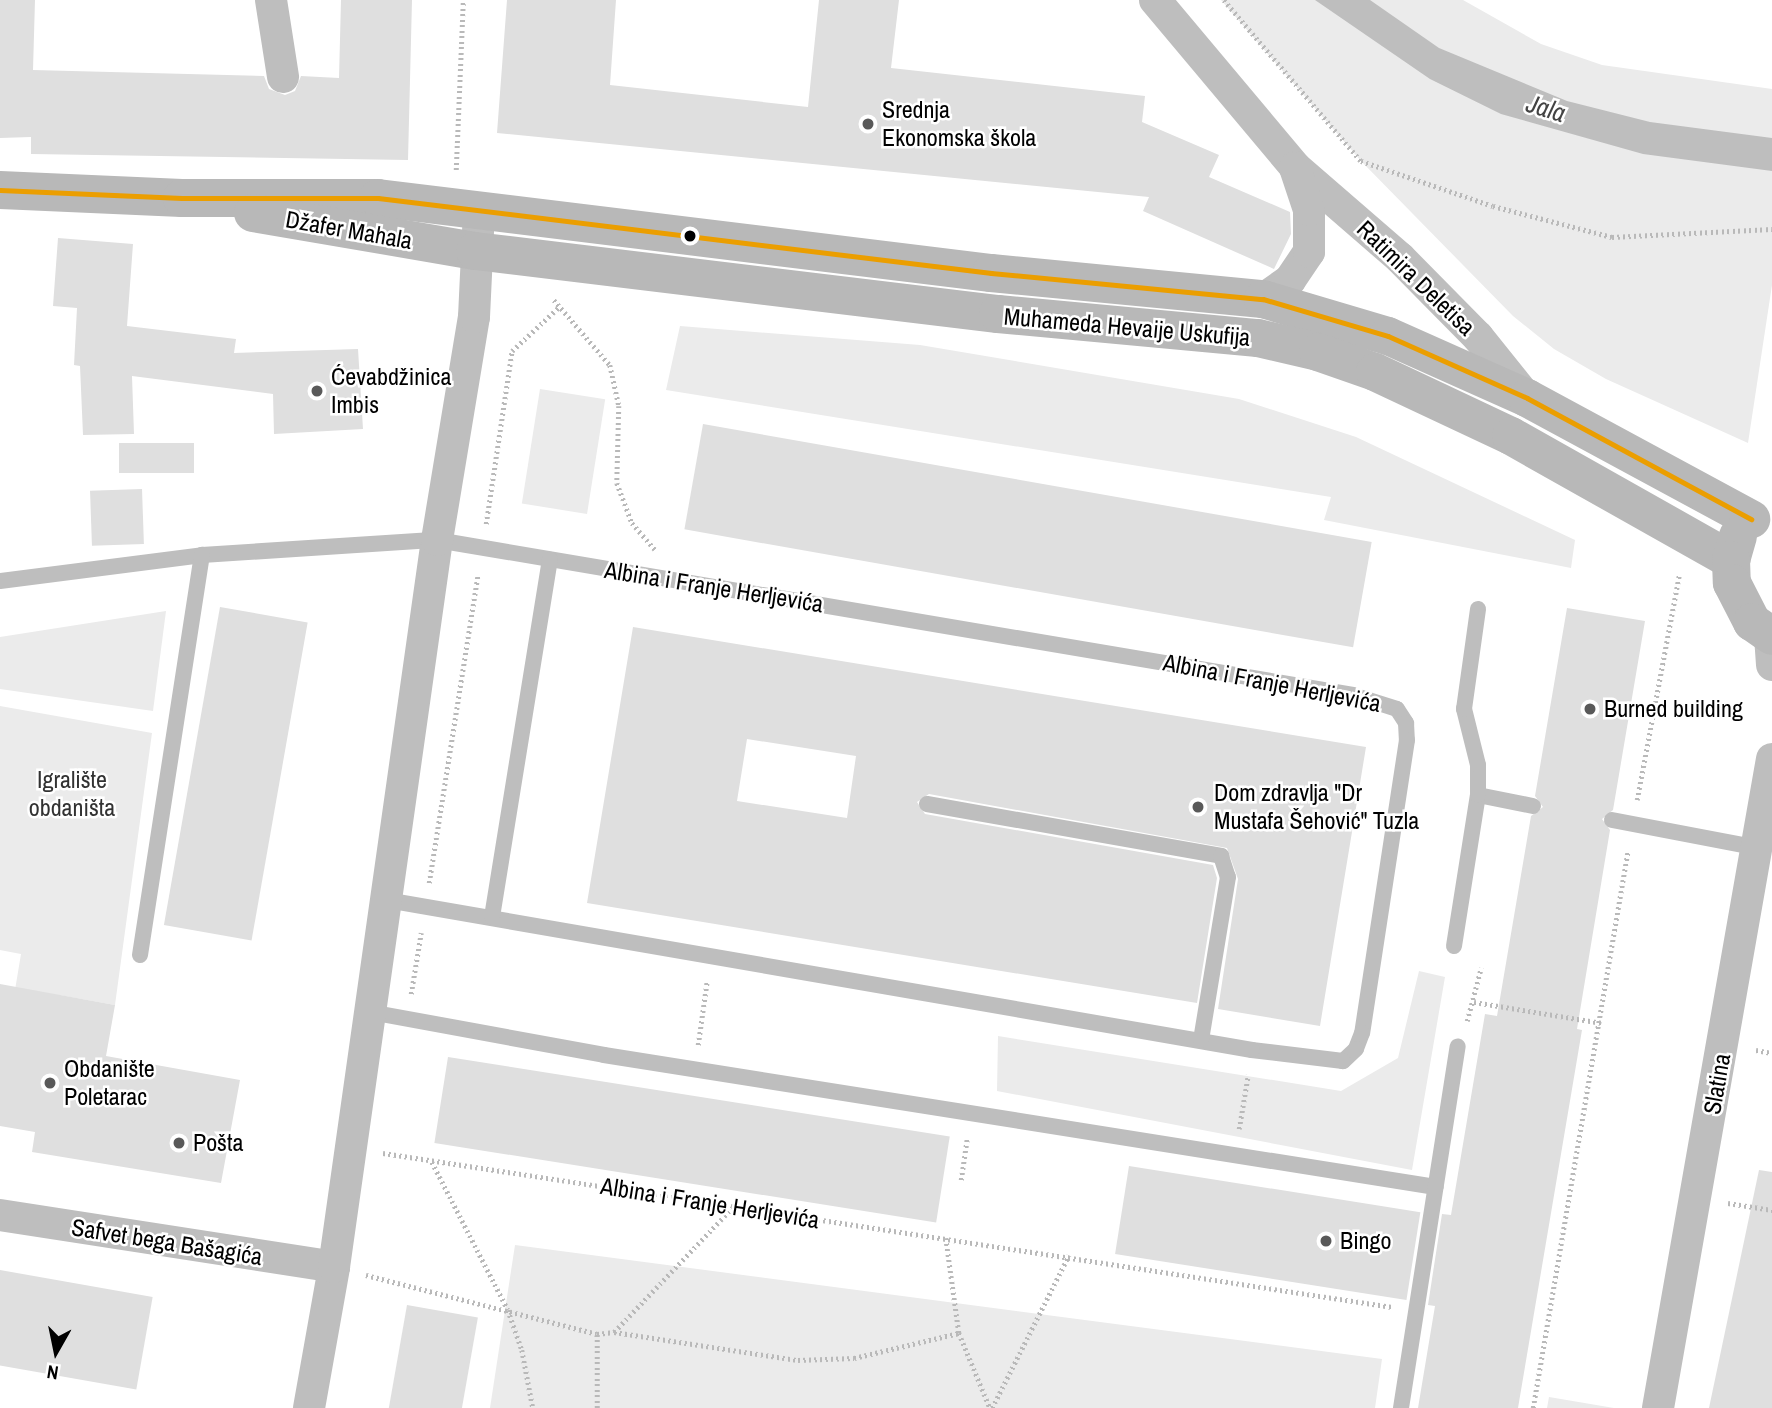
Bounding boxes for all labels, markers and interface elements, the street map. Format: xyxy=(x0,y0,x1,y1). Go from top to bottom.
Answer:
water label: Jala xyxy=(1523,87,1569,129)
place label: Srednja Ekonomska škola xyxy=(882,96,1036,152)
marker: Srednja Ekonomska škola xyxy=(860,116,876,132)
street label: Džafer Mahala xyxy=(283,205,415,255)
street label: Ratimira Deletisa xyxy=(1351,214,1481,342)
unlabelled marker xyxy=(683,229,697,243)
street label: Muhameda Hevaije Uskufija xyxy=(1003,302,1251,352)
place label: Ćevabdžinica Imbis xyxy=(331,363,451,419)
marker: Ćevabdžinica Imbis xyxy=(309,383,325,399)
street label: Albina i Franje Herljevića xyxy=(603,555,825,619)
street label: Albina i Franje Herljevića xyxy=(1161,648,1383,718)
place label: Burned building xyxy=(1604,695,1743,723)
marker: Burned building xyxy=(1582,701,1598,717)
park label: Igralište obdaništa xyxy=(29,766,115,822)
place label: Dom zdravlja "Dr Mustafa Šehović" Tuzla xyxy=(1214,779,1419,835)
marker: Dom zdravlja "Dr Mustafa Šehović" Tuzla xyxy=(1188,797,1208,817)
street label: Slatina xyxy=(1697,1051,1737,1117)
place label: Obdanište Poletarac xyxy=(64,1055,155,1111)
marker: Obdanište Poletarac xyxy=(42,1075,58,1091)
place label: Pošta xyxy=(193,1129,243,1157)
marker: Pošta xyxy=(171,1135,187,1151)
street label: Albina i Franje Herljevića xyxy=(599,1171,821,1235)
street label: Safvet bega Bašagića xyxy=(70,1213,264,1271)
place label: Bingo xyxy=(1340,1227,1391,1255)
marker: Bingo xyxy=(1318,1233,1334,1249)
north arrow xyxy=(21,1317,91,1387)
text: N xyxy=(45,1359,60,1386)

